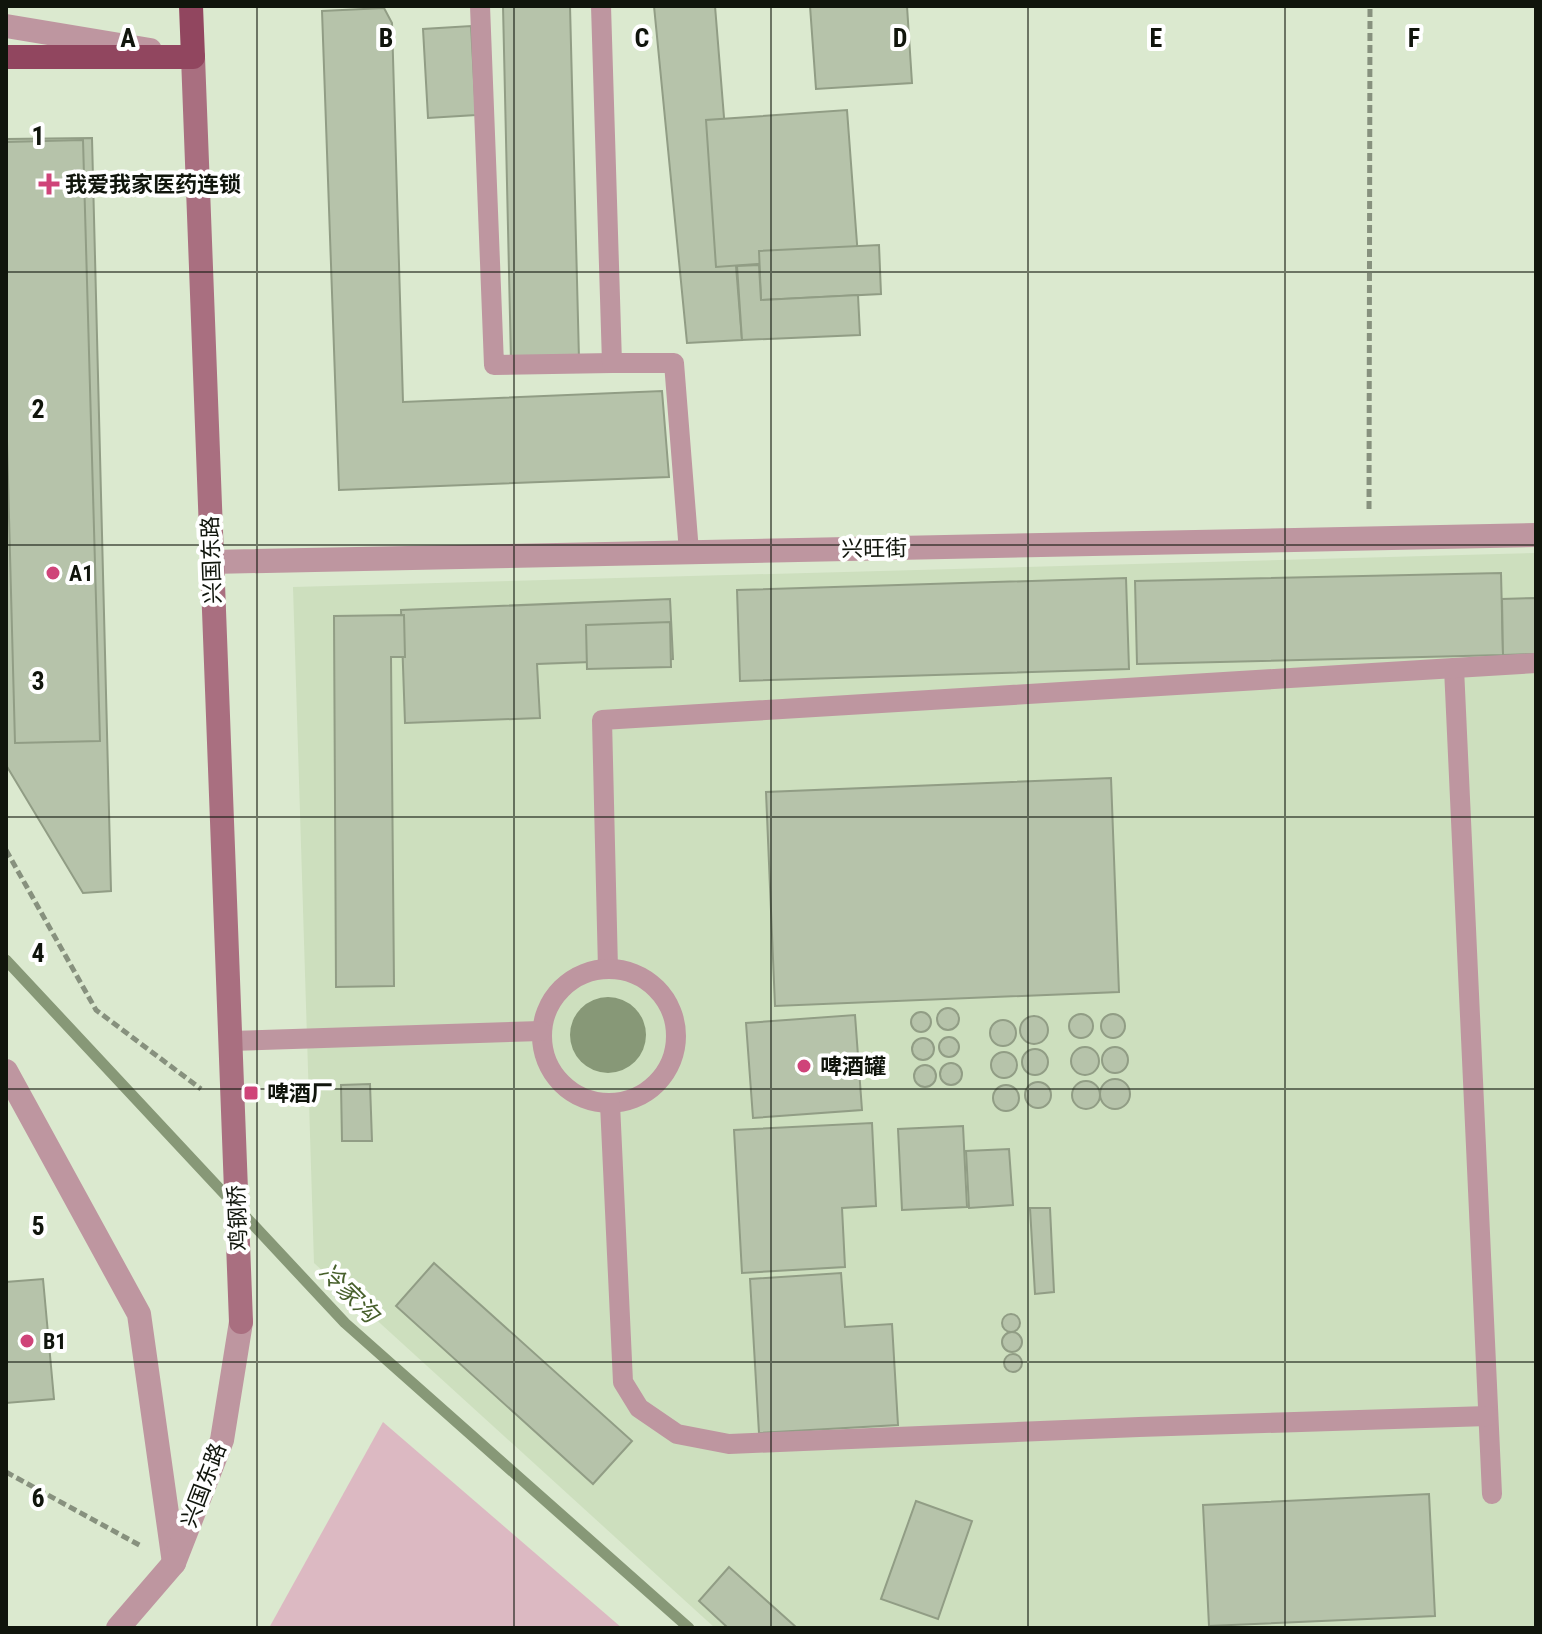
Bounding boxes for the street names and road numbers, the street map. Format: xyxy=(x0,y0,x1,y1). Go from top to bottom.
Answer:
street label: 兴国东路 xyxy=(197,516,226,604)
street label: 兴旺街 xyxy=(841,535,907,562)
street label: 鸡钢桥 xyxy=(224,1185,251,1251)
street label: 兴国东路 xyxy=(176,1440,231,1531)

